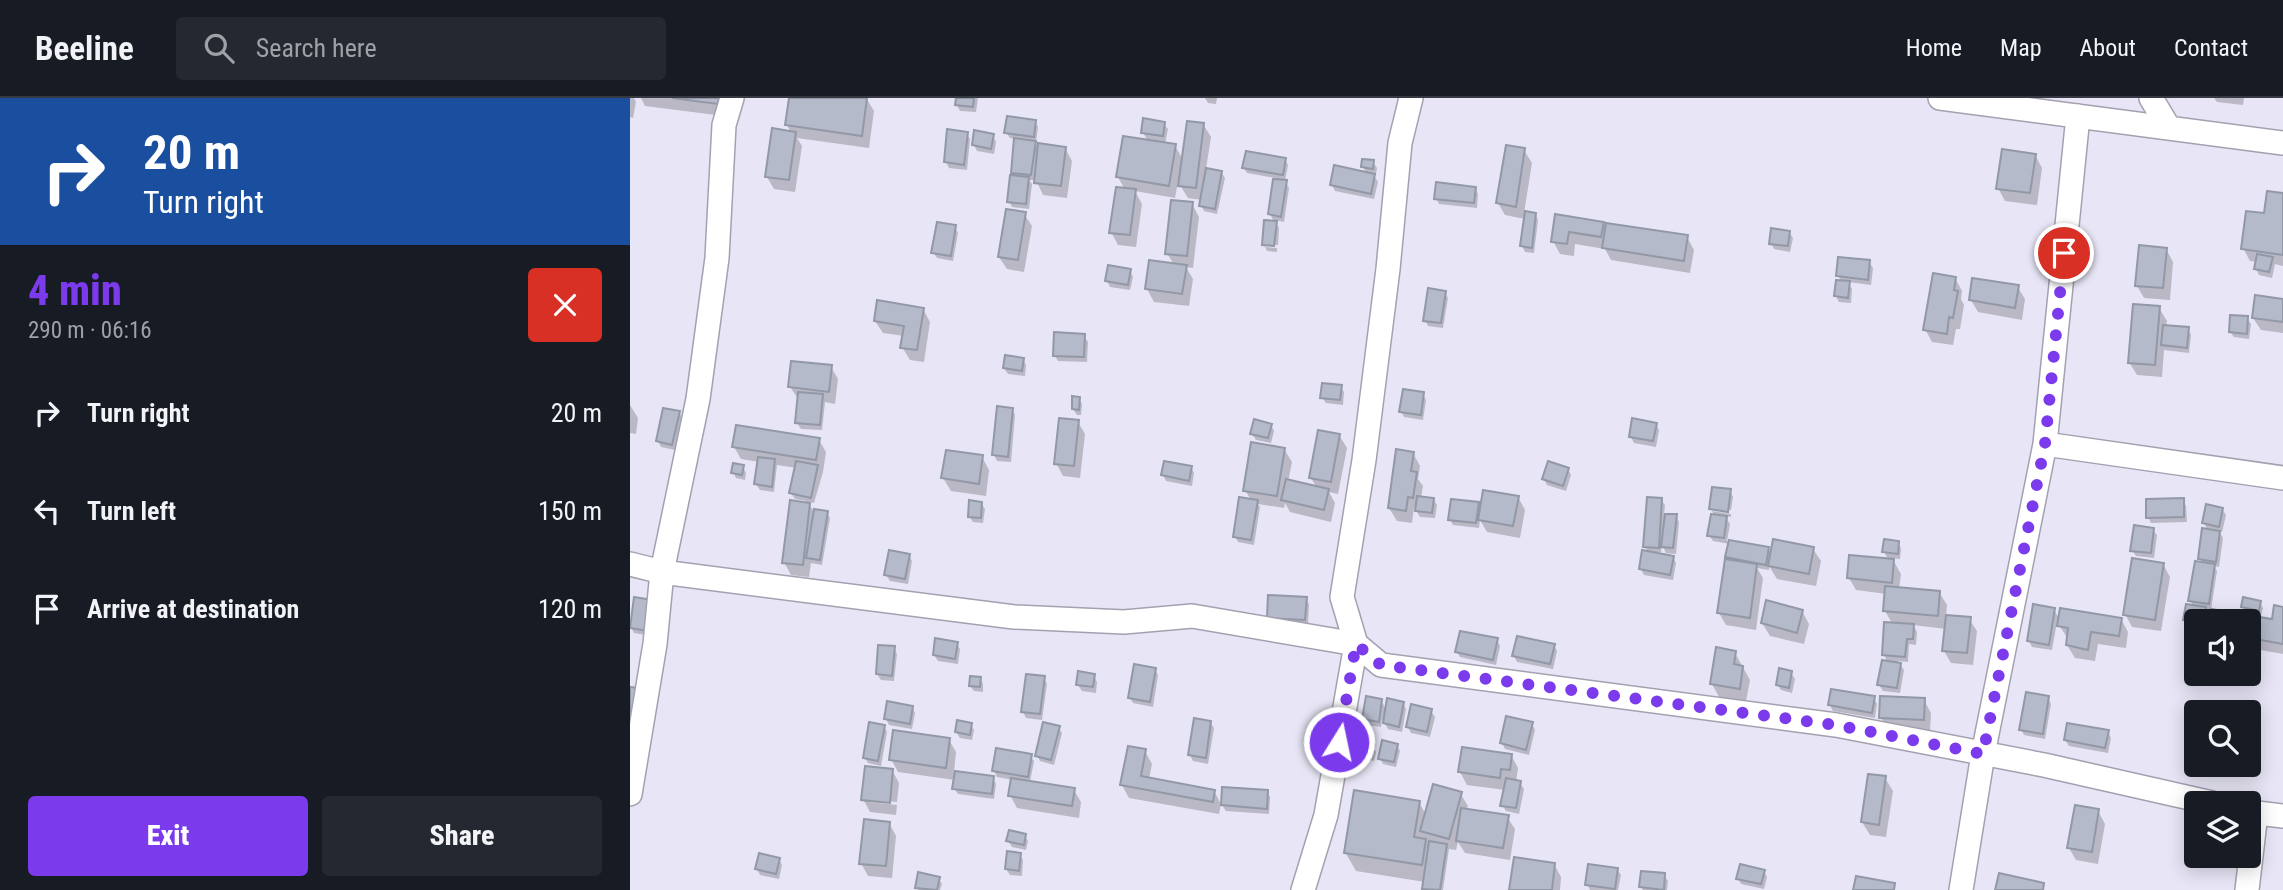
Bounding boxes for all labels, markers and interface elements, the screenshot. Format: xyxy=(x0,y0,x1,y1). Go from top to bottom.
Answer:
search box xyxy=(176,17,666,80)
text: Beeline xyxy=(35,29,134,68)
icon: search xyxy=(200,29,238,67)
text: Search here xyxy=(256,33,377,63)
text: Home xyxy=(1906,34,1962,62)
text: Map xyxy=(2000,34,2042,62)
text: About xyxy=(2080,34,2136,62)
text: Contact xyxy=(2174,34,2248,62)
text: 20 m xyxy=(143,124,240,181)
icon: right xyxy=(28,126,119,217)
text: Turn right xyxy=(143,183,264,221)
pin xyxy=(2034,223,2094,283)
icon: arrive xyxy=(2045,234,2083,272)
text: 4 min xyxy=(28,266,122,315)
button: close xyxy=(528,268,602,342)
text: 290 m · 06:16 xyxy=(28,317,152,344)
icon: right xyxy=(28,394,66,432)
text: Turn right xyxy=(87,398,189,428)
text: 20 m xyxy=(551,398,602,428)
icon: left xyxy=(28,492,66,530)
text: Turn left xyxy=(87,496,176,526)
text: 150 m xyxy=(538,496,602,526)
icon: arrive xyxy=(28,590,66,628)
text: Arrive at destination xyxy=(87,594,299,624)
text: 120 m xyxy=(538,594,602,624)
map controls xyxy=(2184,609,2261,868)
button: sound xyxy=(2184,609,2261,686)
button: search xyxy=(2184,700,2261,777)
position arrow xyxy=(1302,705,1376,779)
button: layers xyxy=(2184,791,2261,868)
button: Exit xyxy=(28,796,308,876)
button: Share xyxy=(322,796,602,876)

